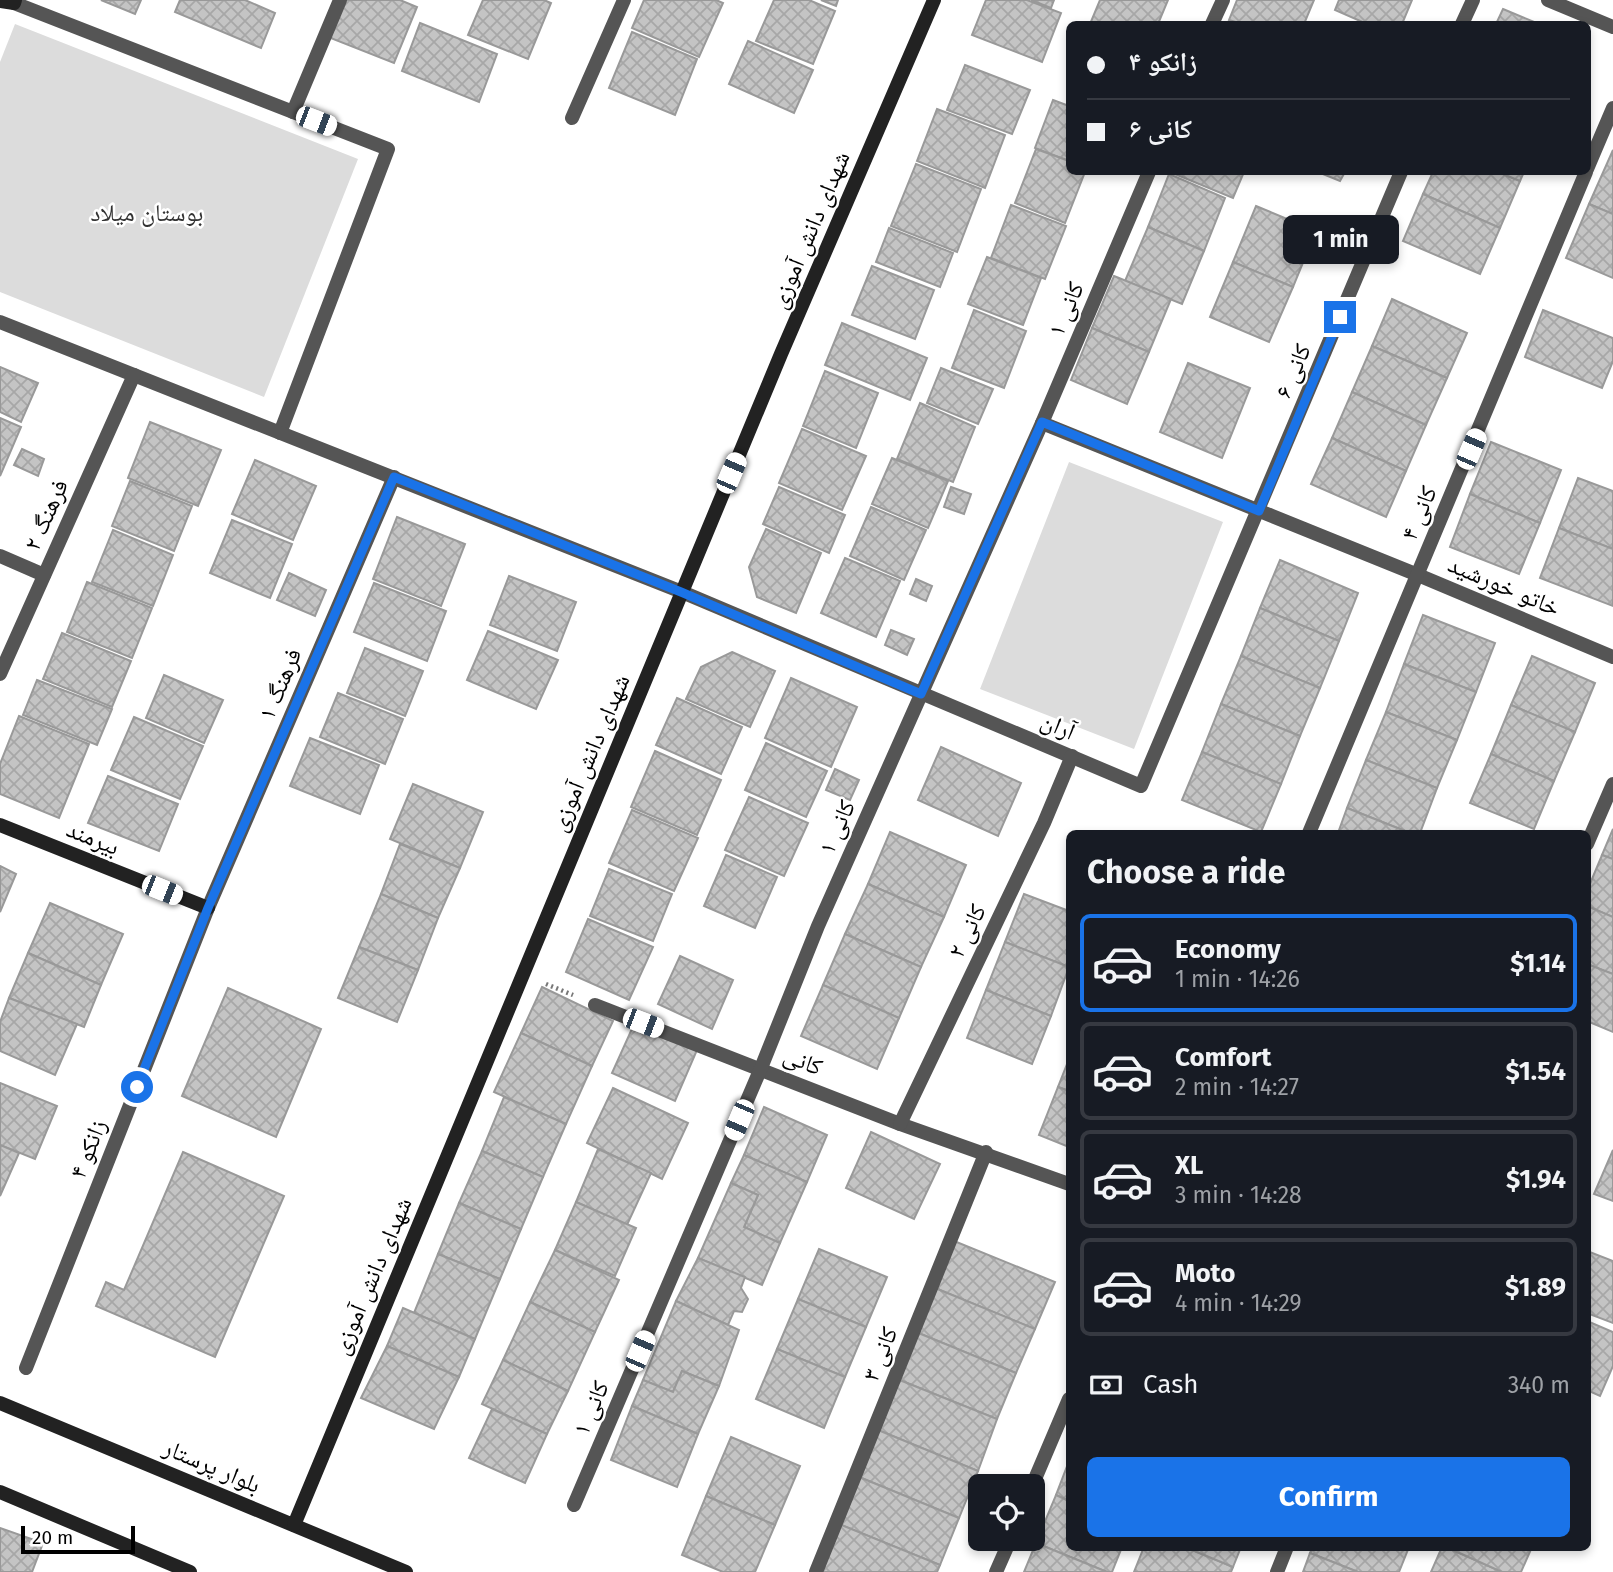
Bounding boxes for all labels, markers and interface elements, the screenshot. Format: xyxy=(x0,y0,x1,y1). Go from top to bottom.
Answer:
text: زانکو ۴ xyxy=(1129,47,1197,78)
car xyxy=(293,104,340,138)
text: کانی ۶ xyxy=(1129,114,1192,145)
street label: شهدای دانش آموزی xyxy=(764,147,856,313)
park label: بوستان میلاد xyxy=(91,199,203,227)
callout: 1 min xyxy=(1282,216,1398,264)
text: 1 min xyxy=(1313,225,1369,253)
street label: کانی ۱ xyxy=(1042,278,1090,340)
route end xyxy=(1324,301,1356,333)
street label: کانی ۶ xyxy=(1269,340,1317,402)
car xyxy=(1454,426,1489,472)
car xyxy=(714,450,749,496)
street label: فرهنگ ۲ xyxy=(18,475,74,555)
street label: کانی ۴ xyxy=(1395,482,1443,544)
street label: خاتو خورشید xyxy=(1444,550,1564,622)
street label: فرهنگ ۱ xyxy=(253,644,307,724)
street label: شهدای دانش آموزی xyxy=(544,670,636,836)
street label: آران xyxy=(1037,706,1080,746)
street label: کانی ۱ xyxy=(813,796,861,858)
street label: بیرمند xyxy=(63,815,123,861)
text: Choose a ride xyxy=(1087,853,1285,891)
car xyxy=(139,872,186,908)
street label: کانی ۲ xyxy=(942,900,992,962)
icon: car xyxy=(1091,932,1154,995)
text: Economy xyxy=(1175,934,1281,965)
text: $1.14 xyxy=(1510,948,1566,979)
text: 1 min · 14:26 xyxy=(1175,965,1300,993)
car xyxy=(620,1006,667,1040)
icon: car xyxy=(1091,1040,1154,1103)
street label: کانی xyxy=(780,1041,826,1081)
text: Comfort xyxy=(1175,1042,1271,1073)
text: $1.54 xyxy=(1505,1056,1566,1087)
route start xyxy=(121,1071,153,1103)
text: 2 min · 14:27 xyxy=(1175,1073,1299,1101)
car xyxy=(722,1097,757,1143)
street label: زانکو ۴ xyxy=(64,1115,112,1183)
icon: car xyxy=(1091,1148,1154,1211)
text: XL xyxy=(1175,1150,1203,1181)
text: $1.94 xyxy=(1506,1164,1566,1195)
text: 3 min · 14:28 xyxy=(1175,1181,1302,1209)
street label: شهدای دانش آموزی xyxy=(326,1193,418,1359)
icon: car xyxy=(1091,1256,1154,1319)
text: Moto xyxy=(1175,1258,1235,1289)
text: $1.89 xyxy=(1505,1272,1566,1303)
text: 4 min · 14:29 xyxy=(1175,1289,1302,1317)
street label: کانی ۳ xyxy=(856,1323,904,1385)
car xyxy=(623,1328,658,1374)
icon: cash xyxy=(1087,1366,1125,1404)
text: Cash xyxy=(1143,1369,1199,1400)
text: 340 m xyxy=(1508,1371,1570,1399)
street label: کانی ۱ xyxy=(567,1377,615,1439)
street label: بلوار پرستار xyxy=(158,1433,265,1499)
button: Confirm xyxy=(1087,1457,1570,1537)
map controls xyxy=(968,1474,1045,1551)
button: locate xyxy=(968,1474,1045,1551)
scale bar xyxy=(21,1523,135,1555)
text: 20 m xyxy=(32,1526,73,1549)

